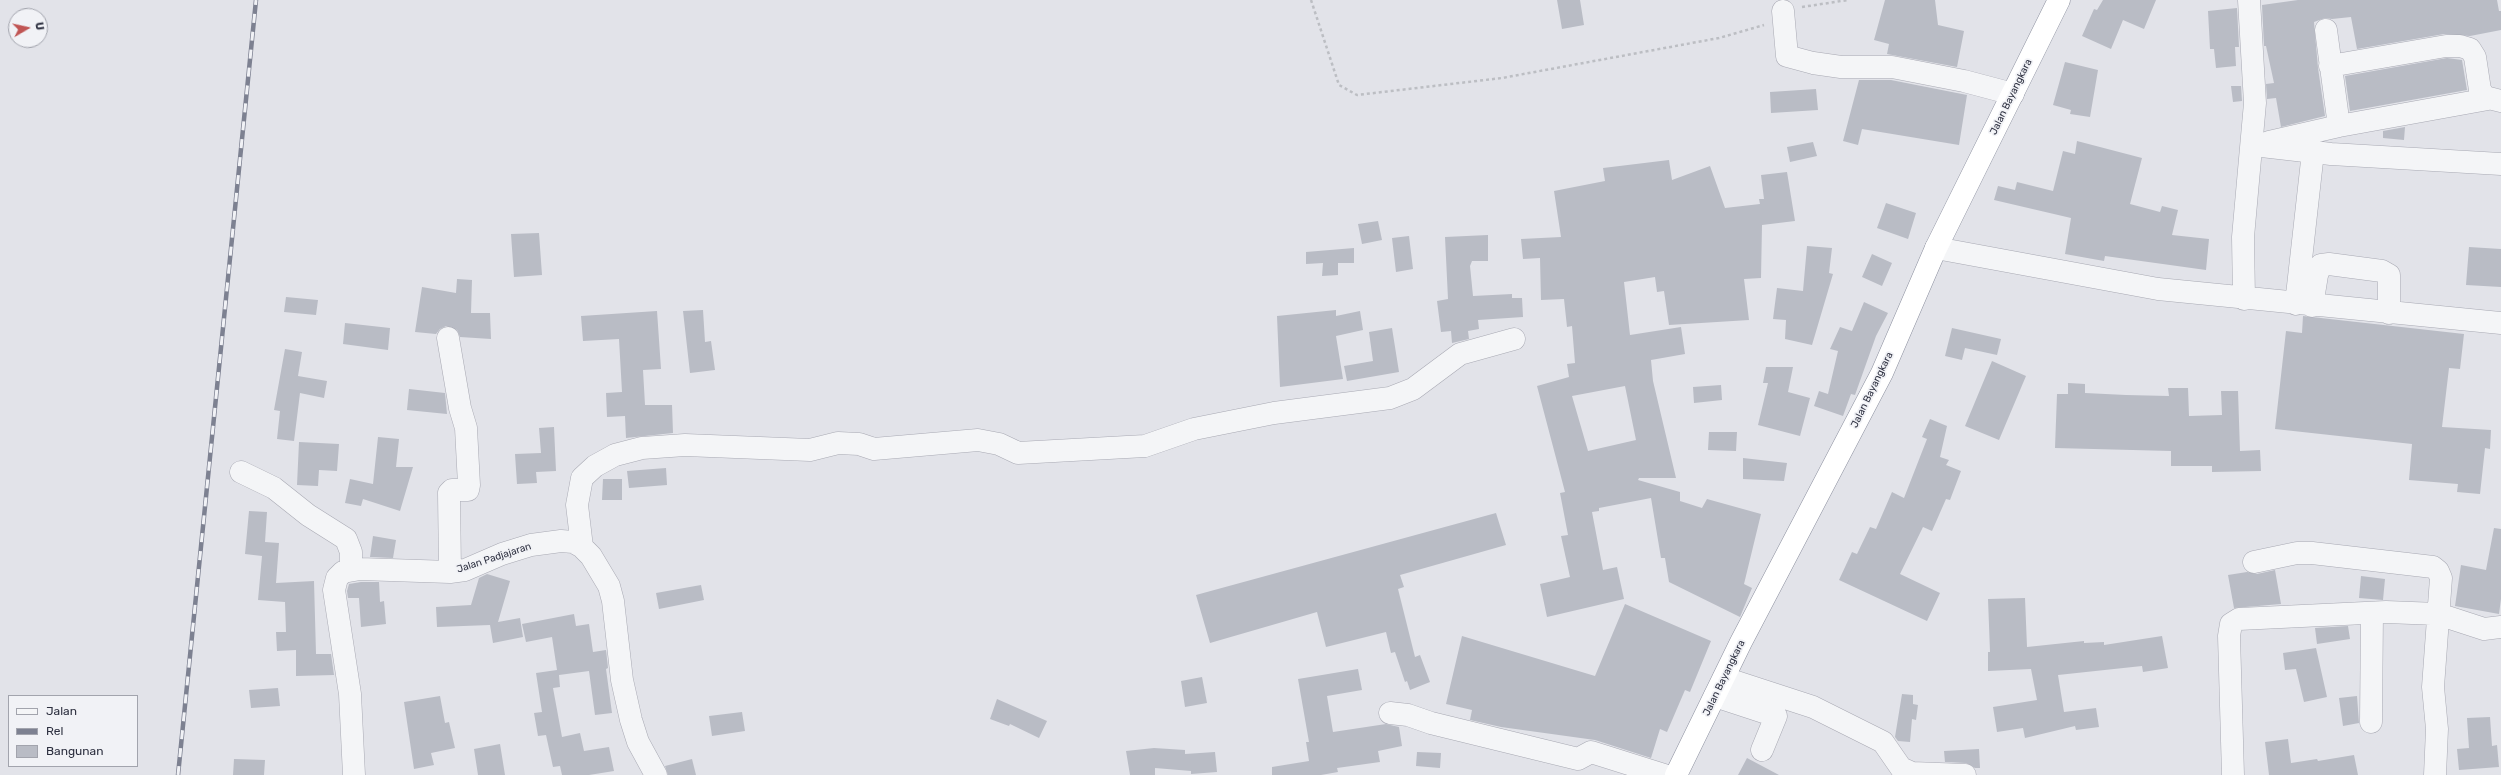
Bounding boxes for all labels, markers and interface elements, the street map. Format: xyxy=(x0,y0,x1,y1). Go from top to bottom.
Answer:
north arrow xyxy=(8,8,48,48)
text: U xyxy=(32,21,46,31)
street label: Jalan Bayangkara xyxy=(1987,57,2035,137)
street label: Jalan Bayangkara xyxy=(1848,350,1896,430)
street label: Jalan Padjajaran xyxy=(455,540,533,576)
street label: Jalan Bayangkara xyxy=(1700,638,1748,718)
legend xyxy=(8,695,138,767)
text: Jalan xyxy=(46,704,77,718)
text: Rel xyxy=(46,724,63,738)
text: Bangunan xyxy=(46,744,103,758)

